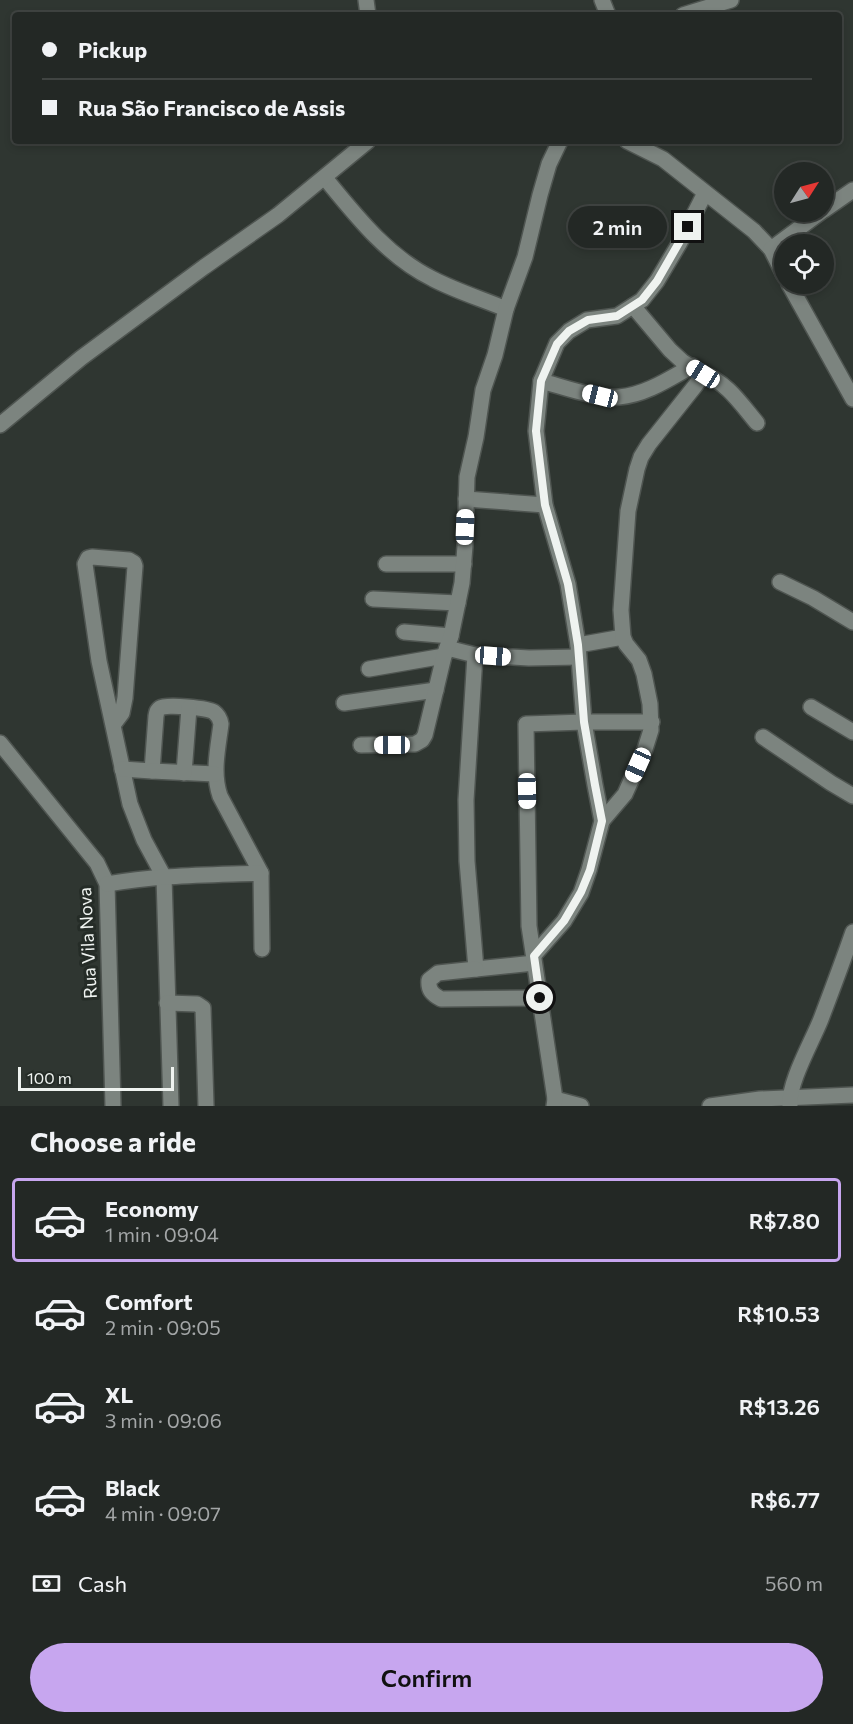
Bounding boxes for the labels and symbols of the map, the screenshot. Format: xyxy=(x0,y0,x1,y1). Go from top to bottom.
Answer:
north arrow xyxy=(774,162,834,222)
callout: 2 min xyxy=(568,206,667,248)
route end xyxy=(674,213,701,240)
car xyxy=(683,357,723,391)
car xyxy=(580,383,620,409)
car xyxy=(455,509,475,545)
car xyxy=(474,646,512,666)
car xyxy=(374,736,410,754)
car xyxy=(622,745,654,785)
car xyxy=(518,773,536,809)
street label: Rua Vila Nova xyxy=(73,887,101,999)
route start xyxy=(526,984,553,1011)
scale bar xyxy=(18,1064,174,1092)

